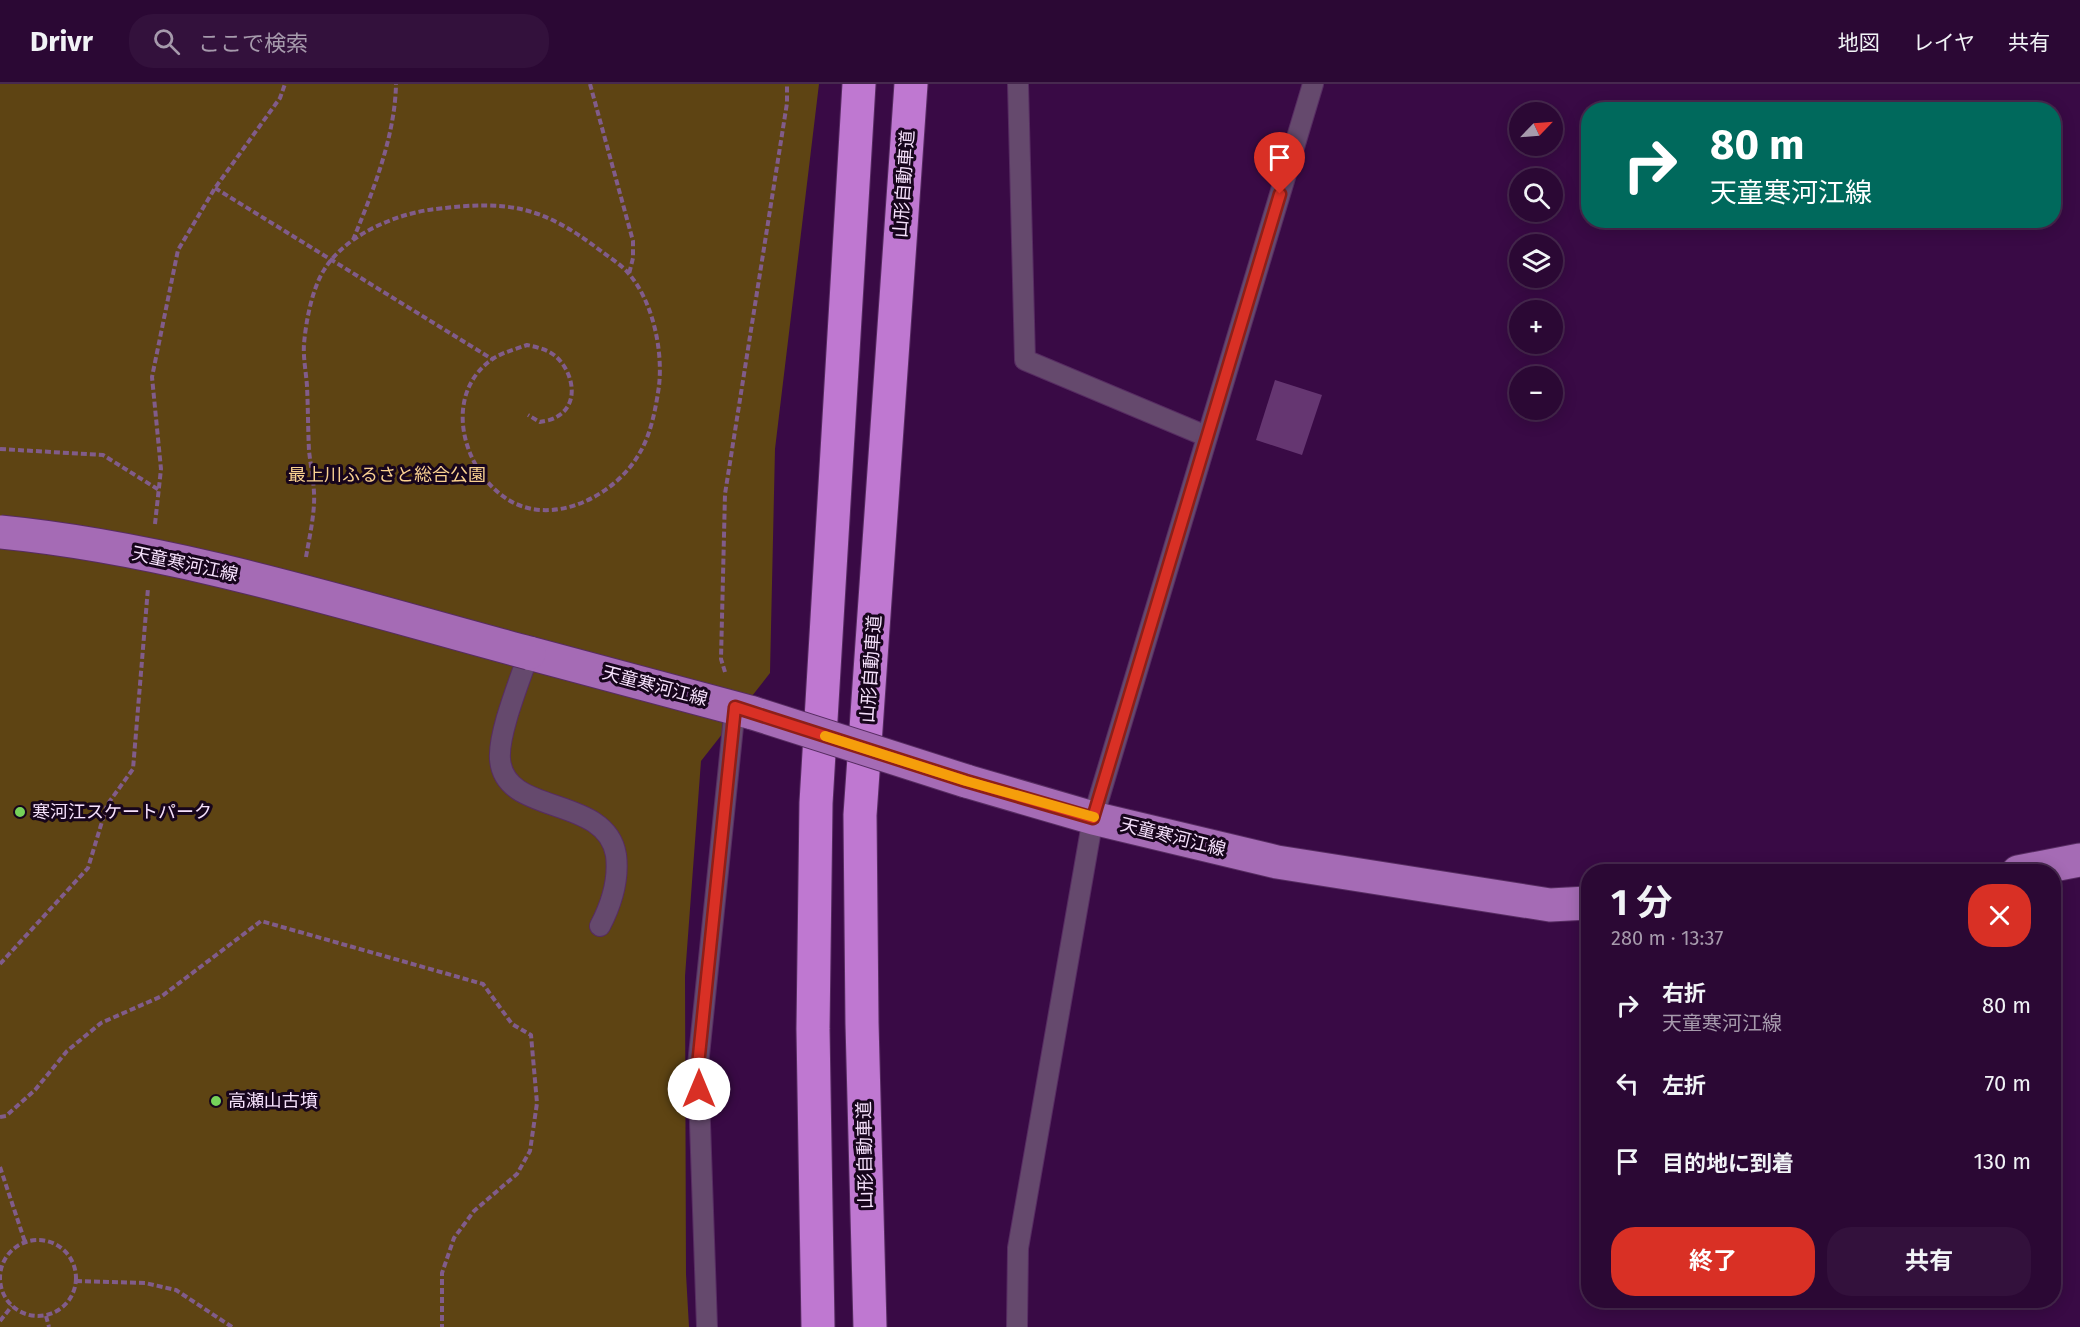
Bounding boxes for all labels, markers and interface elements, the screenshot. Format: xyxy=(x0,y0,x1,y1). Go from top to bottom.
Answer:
search box xyxy=(129,14,549,68)
text: Drivr xyxy=(30,25,93,58)
icon: search xyxy=(150,25,183,58)
text: ここで検索 xyxy=(198,30,308,57)
text: 地図 xyxy=(1838,30,1880,56)
text: レイヤ xyxy=(1913,30,1975,56)
text: 共有 xyxy=(2008,30,2050,56)
north arrow xyxy=(1509,102,1563,156)
map controls xyxy=(1509,102,1563,420)
text: 80 m xyxy=(1710,120,1804,170)
icon: right xyxy=(1611,126,1689,204)
street label: 山形自動車道 xyxy=(889,129,919,239)
pin xyxy=(1254,132,1305,194)
icon: arrive xyxy=(1263,141,1296,174)
button: search xyxy=(1509,168,1563,222)
text: 天童寒河江線 xyxy=(1710,177,1872,209)
button: layers xyxy=(1509,234,1563,288)
button: + xyxy=(1509,300,1563,354)
button: − xyxy=(1509,366,1563,420)
park label: 最上川ふるさと総合公園 xyxy=(288,464,486,486)
street label: 天童寒河江線 xyxy=(130,542,240,586)
street label: 山形自動車道 xyxy=(856,614,886,724)
street label: 天童寒河江線 xyxy=(600,661,710,711)
place label: 寒河江スケートパーク xyxy=(32,801,212,823)
marker: 寒河江スケートパーク xyxy=(13,805,27,819)
street label: 天童寒河江線 xyxy=(1118,813,1228,861)
text: 1 分 xyxy=(1611,881,1672,925)
button: close xyxy=(1968,884,2031,947)
text: 280 m · 13:37 xyxy=(1611,926,1723,950)
text: 右折 xyxy=(1662,980,1706,1007)
icon: right xyxy=(1611,989,1644,1022)
text: 80 m xyxy=(1982,992,2031,1019)
text: 天童寒河江線 xyxy=(1662,1011,1782,1035)
position arrow xyxy=(667,1057,731,1121)
icon: left xyxy=(1611,1067,1644,1100)
text: 70 m xyxy=(1985,1070,2031,1097)
text: 左折 xyxy=(1662,1072,1706,1099)
place label: 高瀬山古墳 xyxy=(228,1090,318,1112)
marker: 高瀬山古墳 xyxy=(209,1094,223,1108)
street label: 山形自動車道 xyxy=(853,1101,877,1209)
icon: arrive xyxy=(1611,1145,1644,1178)
text: 130 m xyxy=(1974,1148,2031,1175)
text: 目的地に到着 xyxy=(1662,1150,1794,1177)
button: 終了 xyxy=(1611,1227,1815,1296)
button: 共有 xyxy=(1827,1227,2031,1296)

